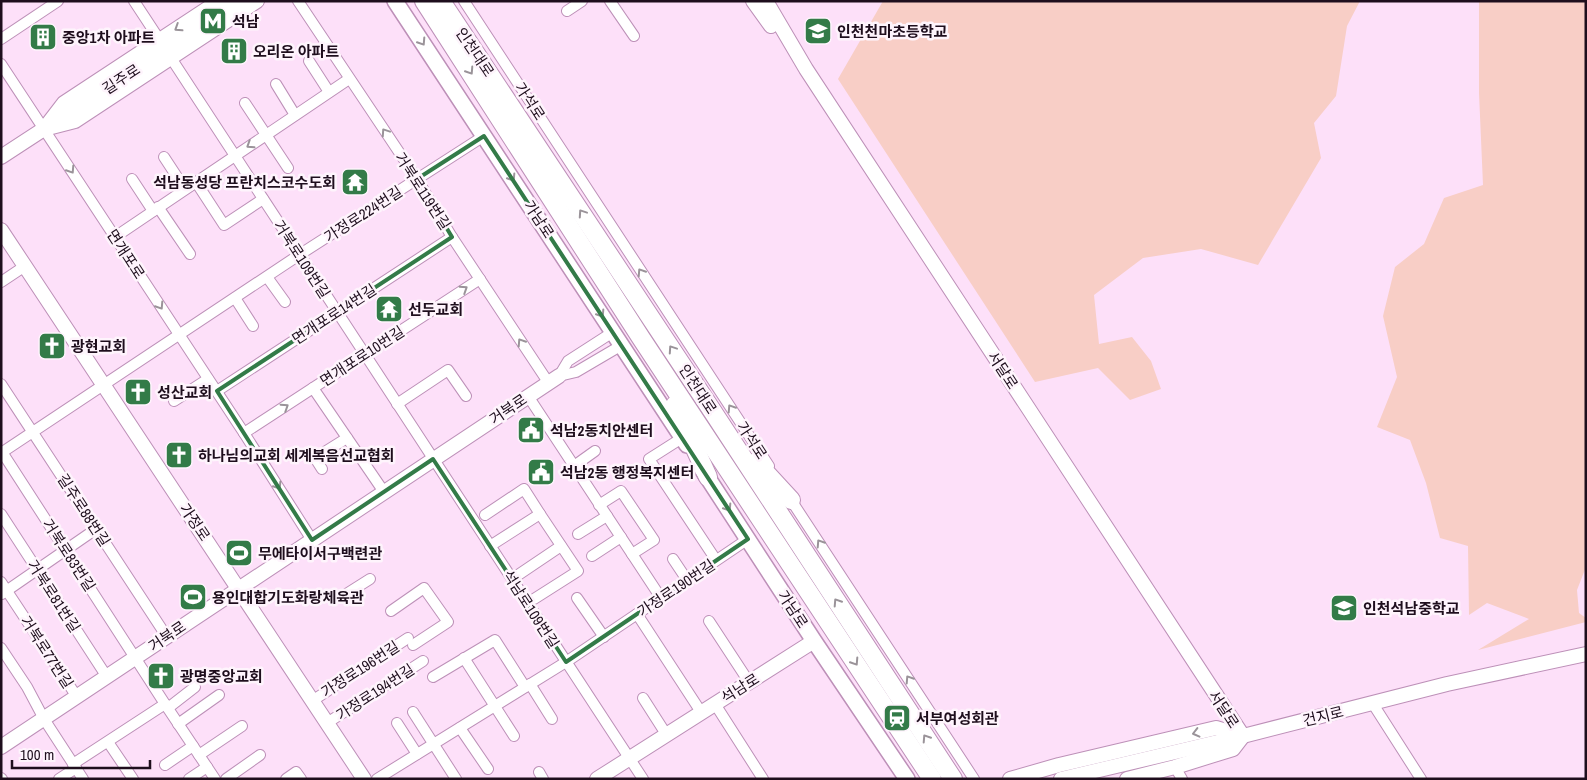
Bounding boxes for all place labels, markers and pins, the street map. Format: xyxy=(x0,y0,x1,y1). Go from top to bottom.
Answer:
metro station icon: 석남 xyxy=(198,6,228,36)
place label: 석남 xyxy=(232,11,260,32)
school or university icon: 인천천마초등학교 xyxy=(803,16,833,46)
place label: 인천천마초등학교 xyxy=(837,21,948,42)
building icon: 중앙1차 아파트 xyxy=(28,22,58,52)
place label: 중앙1차 아파트 xyxy=(62,27,155,48)
building icon: 오리온 아파트 xyxy=(219,36,249,66)
place label: 오리온 아파트 xyxy=(253,41,339,62)
temple icon: 석남동성당 프란치스코수도회 xyxy=(340,167,370,197)
place label: 석남동성당 프란치스코수도회 xyxy=(153,172,336,193)
temple icon: 선두교회 xyxy=(374,294,404,324)
place label: 선두교회 xyxy=(408,299,463,320)
church icon: 광현교회 xyxy=(37,331,67,361)
place label: 광현교회 xyxy=(71,336,126,357)
church icon: 성산교회 xyxy=(123,377,153,407)
place label: 성산교회 xyxy=(157,382,212,403)
public building icon: 석남2동치안센터 xyxy=(516,415,546,445)
place label: 석남2동치안센터 xyxy=(550,420,653,441)
church icon: 하나님의교회 세계복음선교협회 xyxy=(164,440,194,470)
place label: 하나님의교회 세계복음선교협회 xyxy=(198,445,395,466)
public building icon: 석남2동 행정복지센터 xyxy=(526,457,556,487)
place label: 석남2동 행정복지센터 xyxy=(560,462,694,483)
sports icon: 무에타이서구백련관 xyxy=(224,538,254,568)
place label: 무에타이서구백련관 xyxy=(258,543,382,564)
sports icon: 용인대합기도화랑체육관 xyxy=(178,582,208,612)
place label: 용인대합기도화랑체육관 xyxy=(212,587,364,608)
school or university icon: 인천석남중학교 xyxy=(1329,593,1359,623)
place label: 인천석남중학교 xyxy=(1363,598,1460,619)
church icon: 광명중앙교회 xyxy=(146,661,176,691)
place label: 광명중앙교회 xyxy=(180,666,263,687)
station icon: 서부여성회관 xyxy=(882,703,912,733)
place label: 서부여성회관 xyxy=(916,708,999,729)

